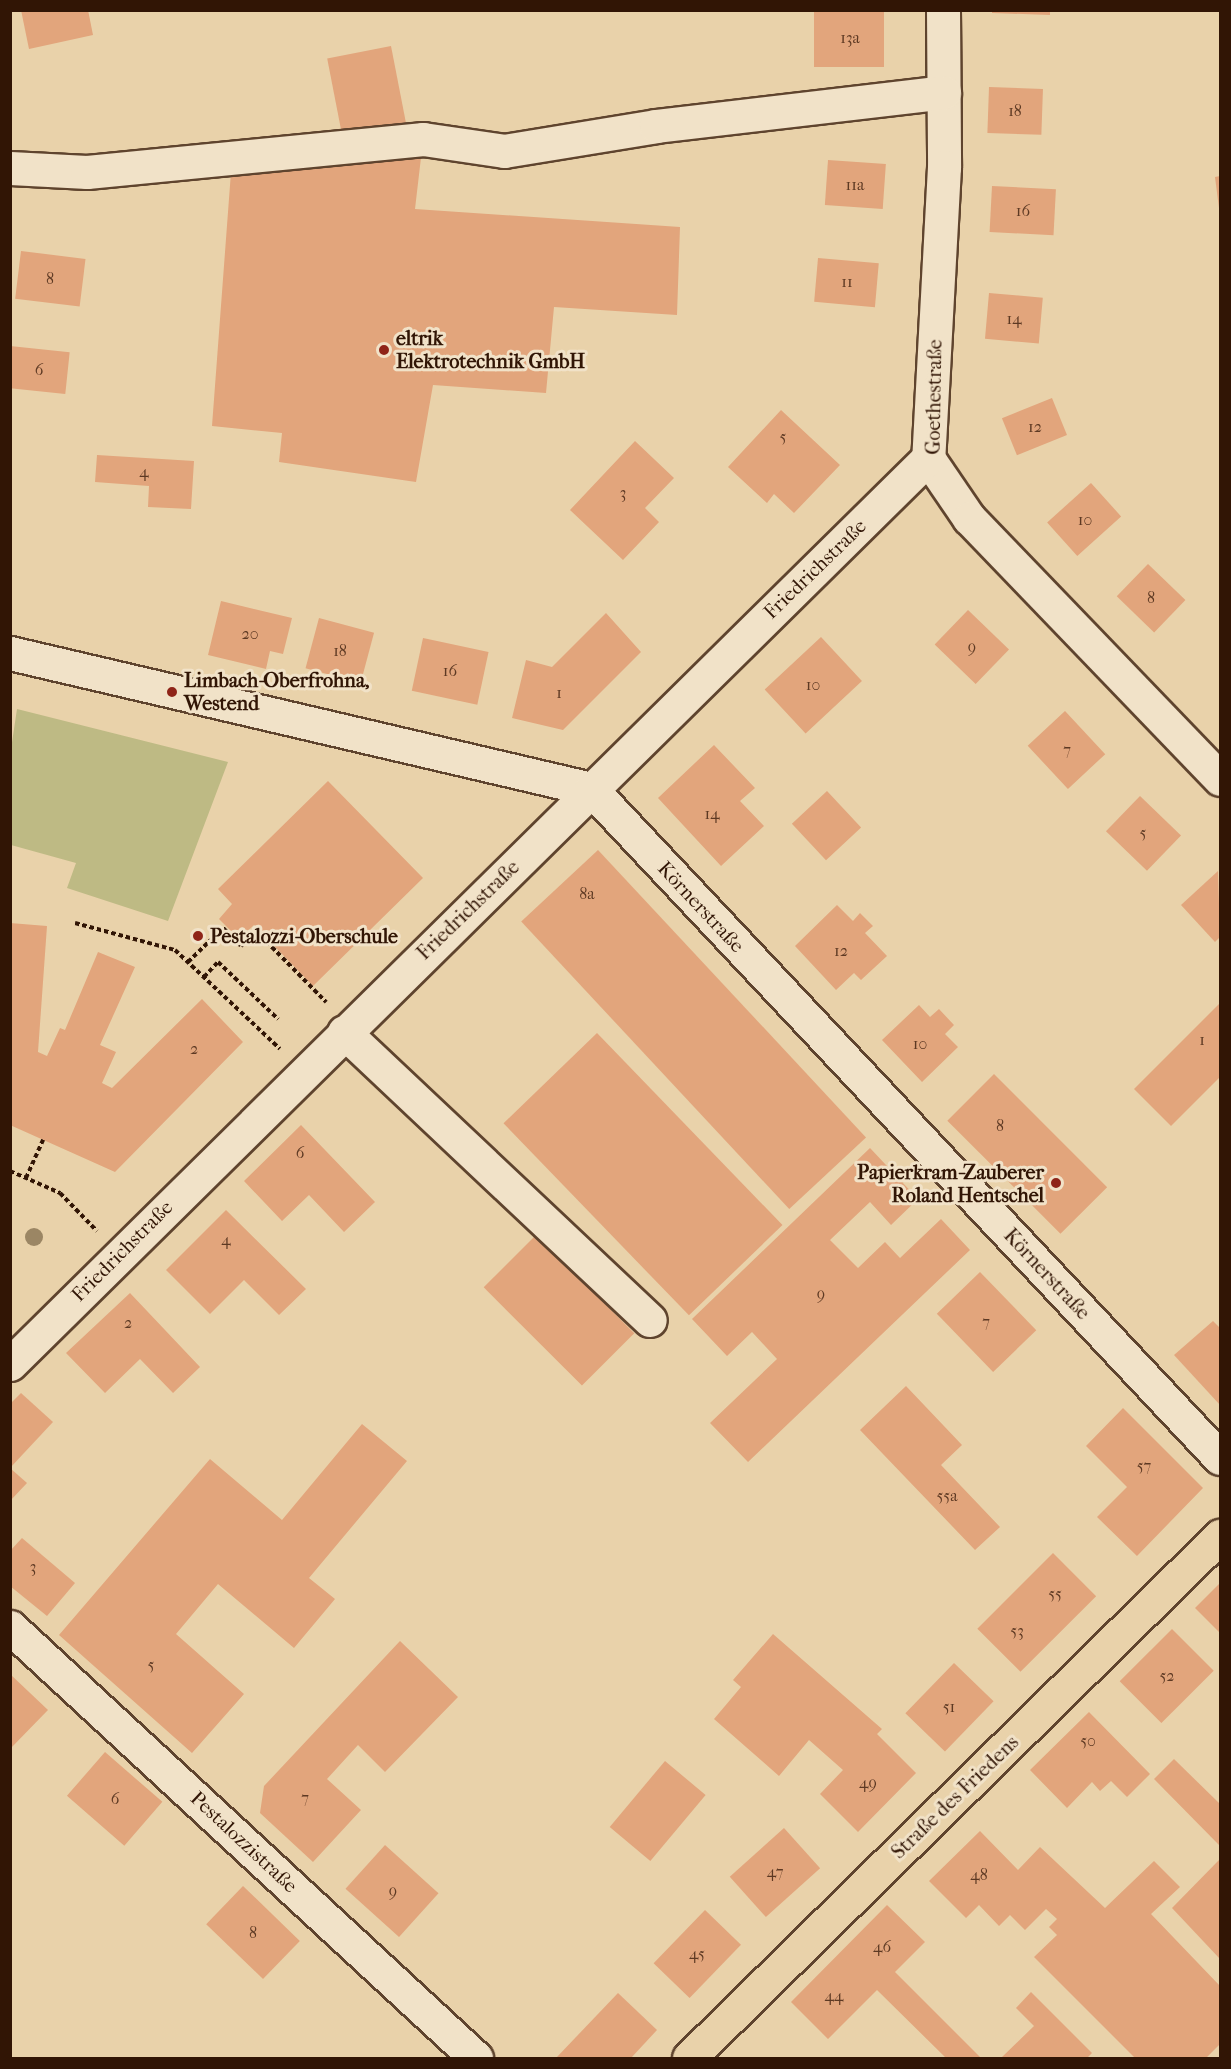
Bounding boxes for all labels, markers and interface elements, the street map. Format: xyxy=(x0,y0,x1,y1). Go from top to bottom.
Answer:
house number: 13a xyxy=(840,28,860,48)
house number: 18 xyxy=(1008,101,1022,121)
house number: 11a xyxy=(846,175,864,195)
house number: 16 xyxy=(1016,201,1030,221)
house number: 8 xyxy=(46,269,54,289)
house number: 11 xyxy=(841,272,853,292)
house number: 14 xyxy=(1006,309,1022,329)
place label: eltrik Elektrotechnik GmbH xyxy=(396,326,585,373)
street label: Goethestraße xyxy=(921,339,947,455)
marker: eltrik Elektrotechnik GmbH xyxy=(377,343,391,357)
house number: 6 xyxy=(35,360,43,380)
house number: 12 xyxy=(1028,417,1042,437)
house number: 5 xyxy=(780,427,786,447)
house number: 4 xyxy=(139,462,149,482)
house number: 3 xyxy=(620,483,626,503)
house number: 10 xyxy=(1078,510,1092,530)
street label: Friedrichstraße xyxy=(759,514,871,624)
house number: 8 xyxy=(1147,588,1155,608)
house number: 20 xyxy=(241,624,259,644)
house number: 9 xyxy=(968,637,976,657)
house number: 18 xyxy=(333,641,347,661)
house number: 16 xyxy=(443,661,457,681)
place label: Limbach-Oberfrohna, Westend xyxy=(184,668,369,715)
house number: 10 xyxy=(806,675,820,695)
house number: 1 xyxy=(556,683,562,703)
marker: Limbach-Oberfrohna, Westend xyxy=(165,685,179,699)
house number: 7 xyxy=(1063,740,1071,760)
house number: 14 xyxy=(704,804,720,824)
house number: 5 xyxy=(1140,823,1146,843)
street label: Friedrichstraße xyxy=(412,855,524,965)
street label: Körnerstraße xyxy=(653,856,749,958)
house number: 8a xyxy=(579,884,595,904)
place label: Pestalozzi-Oberschule xyxy=(210,924,398,948)
marker: Pestalozzi-Oberschule xyxy=(191,929,205,943)
house number: 12 xyxy=(834,941,848,961)
house number: 1 xyxy=(1199,1030,1205,1050)
house number: 10 xyxy=(913,1034,927,1054)
house number: 2 xyxy=(190,1039,198,1059)
house number: 8 xyxy=(996,1116,1004,1136)
house number: 6 xyxy=(296,1143,304,1163)
place label: Papierkram-Zauberer Roland Hentschel xyxy=(857,1160,1044,1207)
marker: Papierkram-Zauberer Roland Hentschel xyxy=(1049,1176,1063,1190)
street label: Friedrichstraße xyxy=(66,1195,178,1307)
street label: Körnerstraße xyxy=(999,1223,1095,1325)
house number: 4 xyxy=(221,1230,231,1250)
house number: 9 xyxy=(817,1284,825,1304)
house number: 7 xyxy=(982,1312,990,1332)
house number: 2 xyxy=(124,1313,132,1333)
house number: 57 xyxy=(1137,1456,1151,1476)
house number: 55a xyxy=(936,1486,958,1506)
house number: 3 xyxy=(30,1557,36,1577)
house number: 55 xyxy=(1048,1584,1062,1604)
house number: 53 xyxy=(1010,1621,1024,1641)
house number: 5 xyxy=(148,1655,154,1675)
house number: 52 xyxy=(1159,1666,1175,1686)
house number: 51 xyxy=(943,1697,955,1717)
street label: Straße des Friedens xyxy=(886,1730,1024,1864)
house number: 50 xyxy=(1080,1731,1096,1751)
house number: 49 xyxy=(859,1773,877,1793)
street label: Pestalozzistraße xyxy=(186,1786,302,1898)
house number: 7 xyxy=(301,1788,309,1808)
house number: 6 xyxy=(111,1789,119,1809)
house number: 47 xyxy=(767,1862,783,1882)
house number: 48 xyxy=(970,1865,988,1885)
house number: 9 xyxy=(389,1881,397,1901)
house number: 8 xyxy=(249,1923,257,1943)
house number: 46 xyxy=(873,1937,891,1957)
house number: 45 xyxy=(689,1944,705,1964)
house number: 44 xyxy=(825,1986,843,2006)

